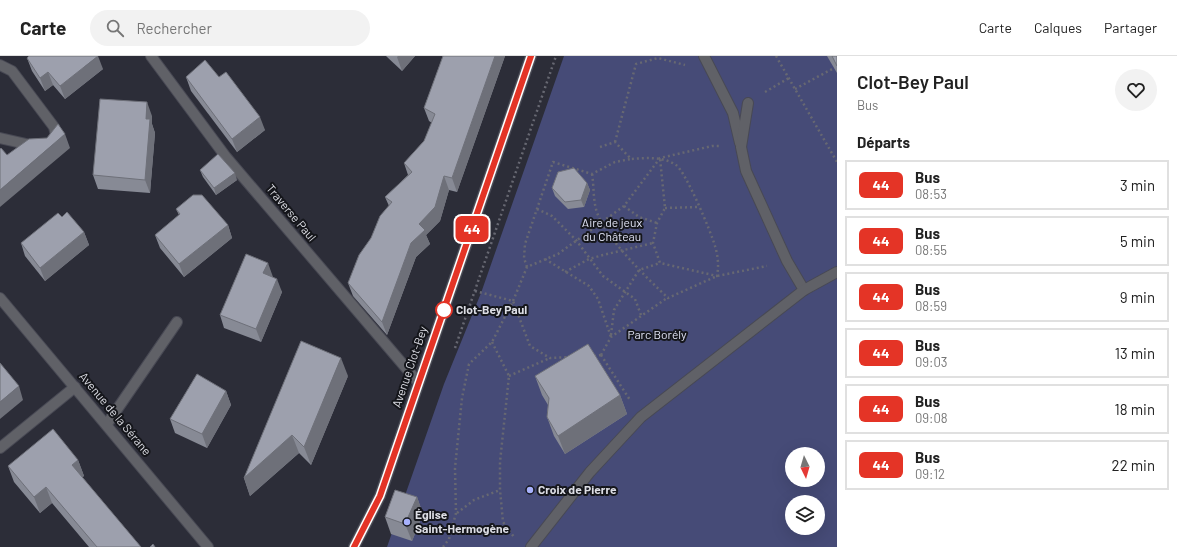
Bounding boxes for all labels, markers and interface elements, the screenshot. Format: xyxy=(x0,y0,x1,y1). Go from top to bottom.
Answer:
search box xyxy=(90,10,370,46)
text: Carte xyxy=(20,16,66,39)
icon: search xyxy=(104,17,126,39)
text: Rechercher xyxy=(136,19,212,37)
text: Carte xyxy=(979,19,1012,36)
text: Calques xyxy=(1034,19,1082,36)
text: Partager xyxy=(1104,19,1157,36)
button: heart xyxy=(1115,69,1157,111)
text: Clot-Bey Paul xyxy=(857,70,969,93)
text: Bus xyxy=(857,97,878,113)
text: Départs xyxy=(857,133,910,151)
text: Bus xyxy=(915,168,940,186)
text: 44 xyxy=(873,176,889,193)
text: 3 min xyxy=(1120,176,1155,194)
street label: Traverse Paul xyxy=(264,181,320,244)
text: 08:53 xyxy=(915,186,947,202)
park label: Aire de jeux du Château xyxy=(582,215,642,243)
line badge: 44 xyxy=(454,216,490,242)
text: 44 xyxy=(464,220,480,237)
text: Bus xyxy=(915,224,940,242)
text: 44 xyxy=(873,232,889,249)
text: 5 min xyxy=(1120,232,1155,250)
text: 08:55 xyxy=(915,242,947,258)
text: Bus xyxy=(915,280,940,298)
text: 44 xyxy=(873,288,889,305)
text: 9 min xyxy=(1120,288,1155,306)
text: 08:59 xyxy=(915,298,947,314)
marker: Clot-Bey Paul xyxy=(435,301,453,319)
place label: Clot-Bey Paul xyxy=(456,302,527,316)
street label: Avenue Clot-Bey xyxy=(389,324,430,409)
park label: Parc Borély xyxy=(627,327,687,341)
text: Bus xyxy=(915,336,940,354)
text: 44 xyxy=(873,344,889,361)
text: 13 min xyxy=(1115,344,1155,362)
text: 09:03 xyxy=(915,354,948,370)
street label: Avenue de la Sérane xyxy=(77,369,155,458)
text: Bus xyxy=(915,392,940,410)
text: 44 xyxy=(873,400,889,417)
text: 18 min xyxy=(1115,400,1155,418)
text: 09:08 xyxy=(915,410,948,426)
north arrow xyxy=(785,447,825,487)
map controls xyxy=(785,447,825,535)
text: Bus xyxy=(915,448,940,466)
text: 44 xyxy=(873,456,889,473)
text: 22 min xyxy=(1112,456,1155,474)
text: 09:12 xyxy=(915,466,945,482)
place label: Croix de Pierre xyxy=(538,482,617,496)
marker: Croix de Pierre xyxy=(525,485,535,495)
button: layers xyxy=(785,495,825,535)
place label: Église Saint-Hermogène xyxy=(415,507,509,535)
marker: Église Saint-Hermogène xyxy=(402,517,412,527)

